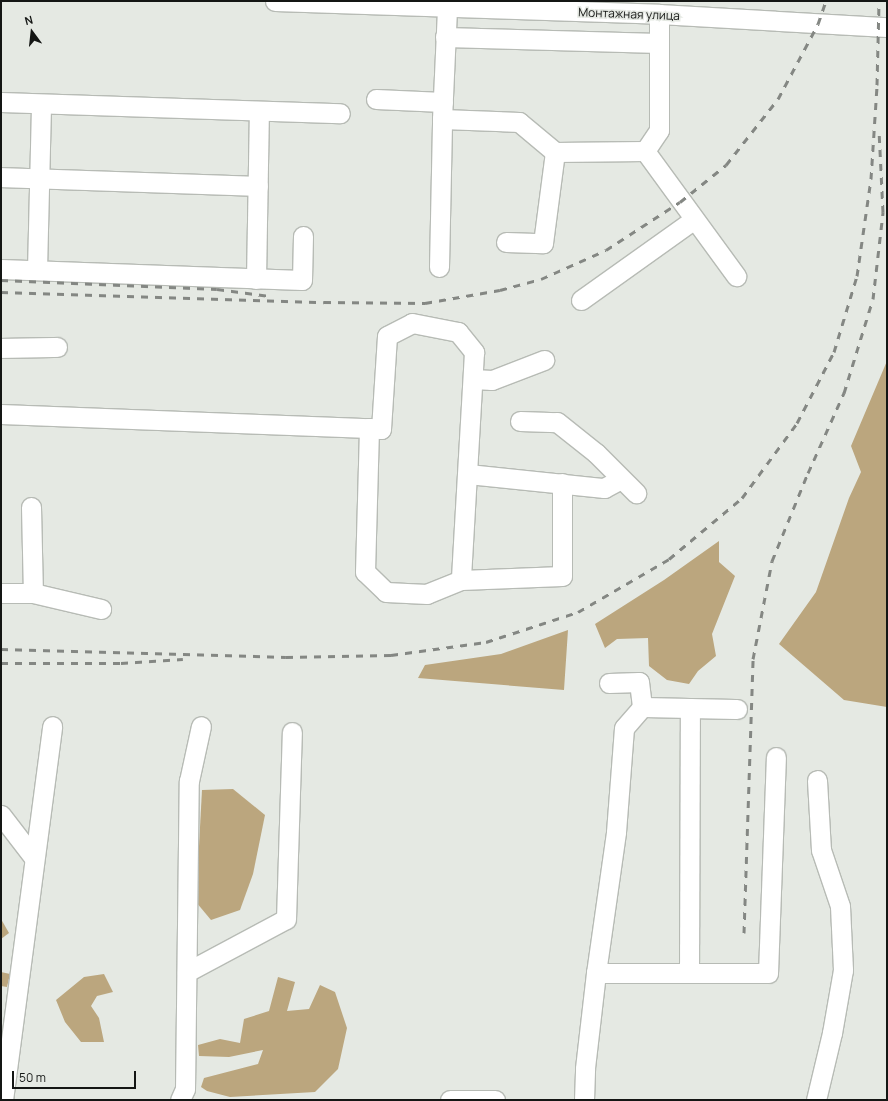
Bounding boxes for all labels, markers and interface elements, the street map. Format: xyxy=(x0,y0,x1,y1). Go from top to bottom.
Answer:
street label: Монтажная улица xyxy=(578,5,680,23)
north arrow xyxy=(12,12,52,52)
text: N xyxy=(23,12,35,28)
scale bar xyxy=(14,1063,138,1089)
text: 50 m xyxy=(19,1069,46,1086)

